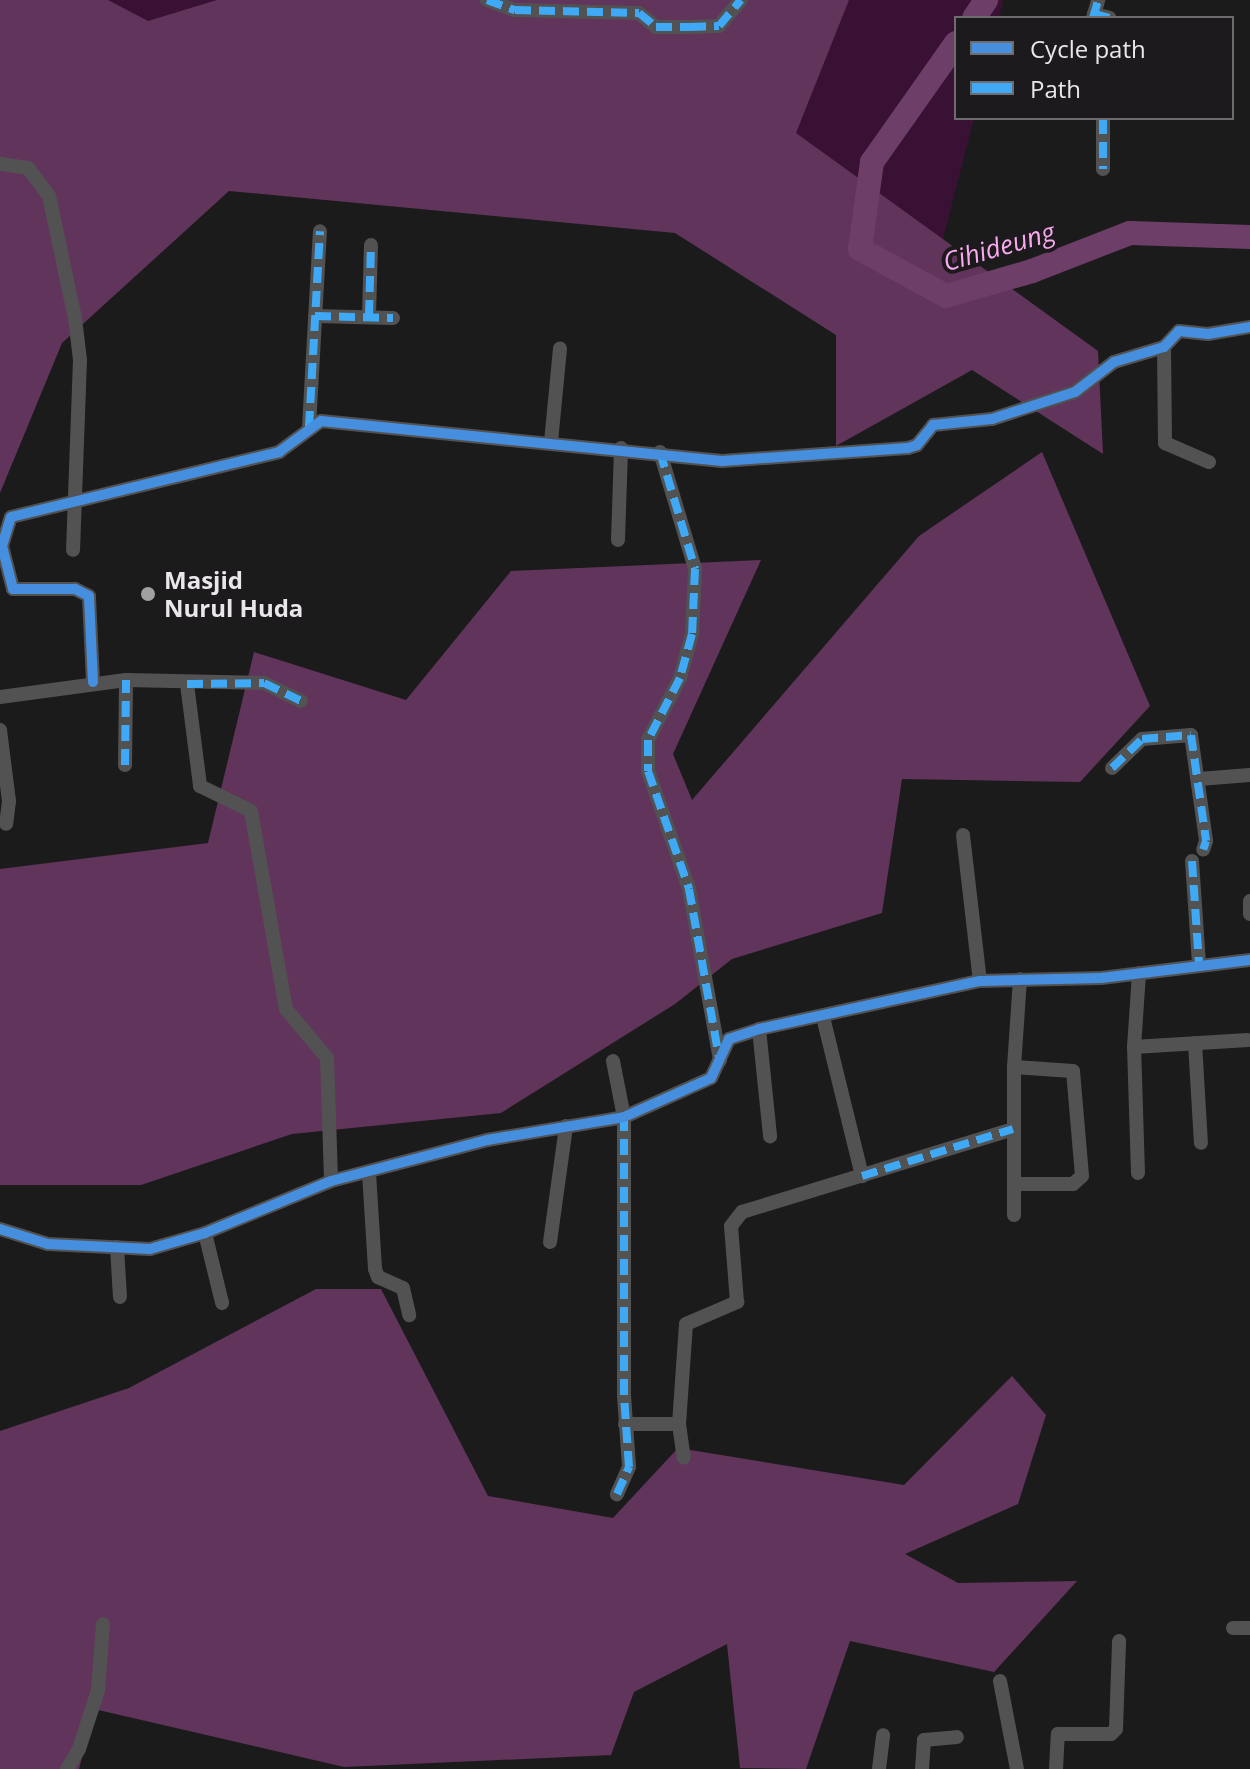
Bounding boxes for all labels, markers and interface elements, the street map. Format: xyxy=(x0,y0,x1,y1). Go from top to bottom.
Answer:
legend xyxy=(954,16,1234,120)
text: Cycle path xyxy=(1030,32,1146,65)
text: Path xyxy=(1030,72,1081,105)
water label: Cihideung xyxy=(940,216,1058,278)
place label: Masjid Nurul Huda xyxy=(164,566,303,622)
marker: Masjid Nurul Huda xyxy=(139,585,157,603)

